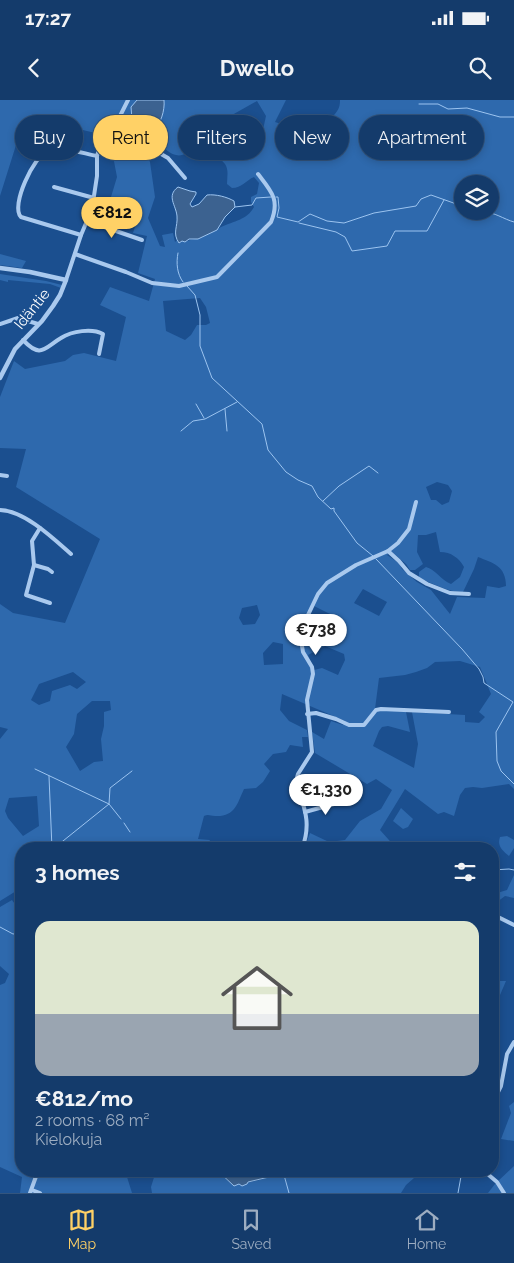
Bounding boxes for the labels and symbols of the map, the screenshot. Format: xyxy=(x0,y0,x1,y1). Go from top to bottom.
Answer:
pin: €812 xyxy=(82,196,142,239)
street label: Idäntie xyxy=(10,285,54,333)
pin: €738 xyxy=(286,614,346,656)
pin: €1,330 xyxy=(285,774,367,816)

